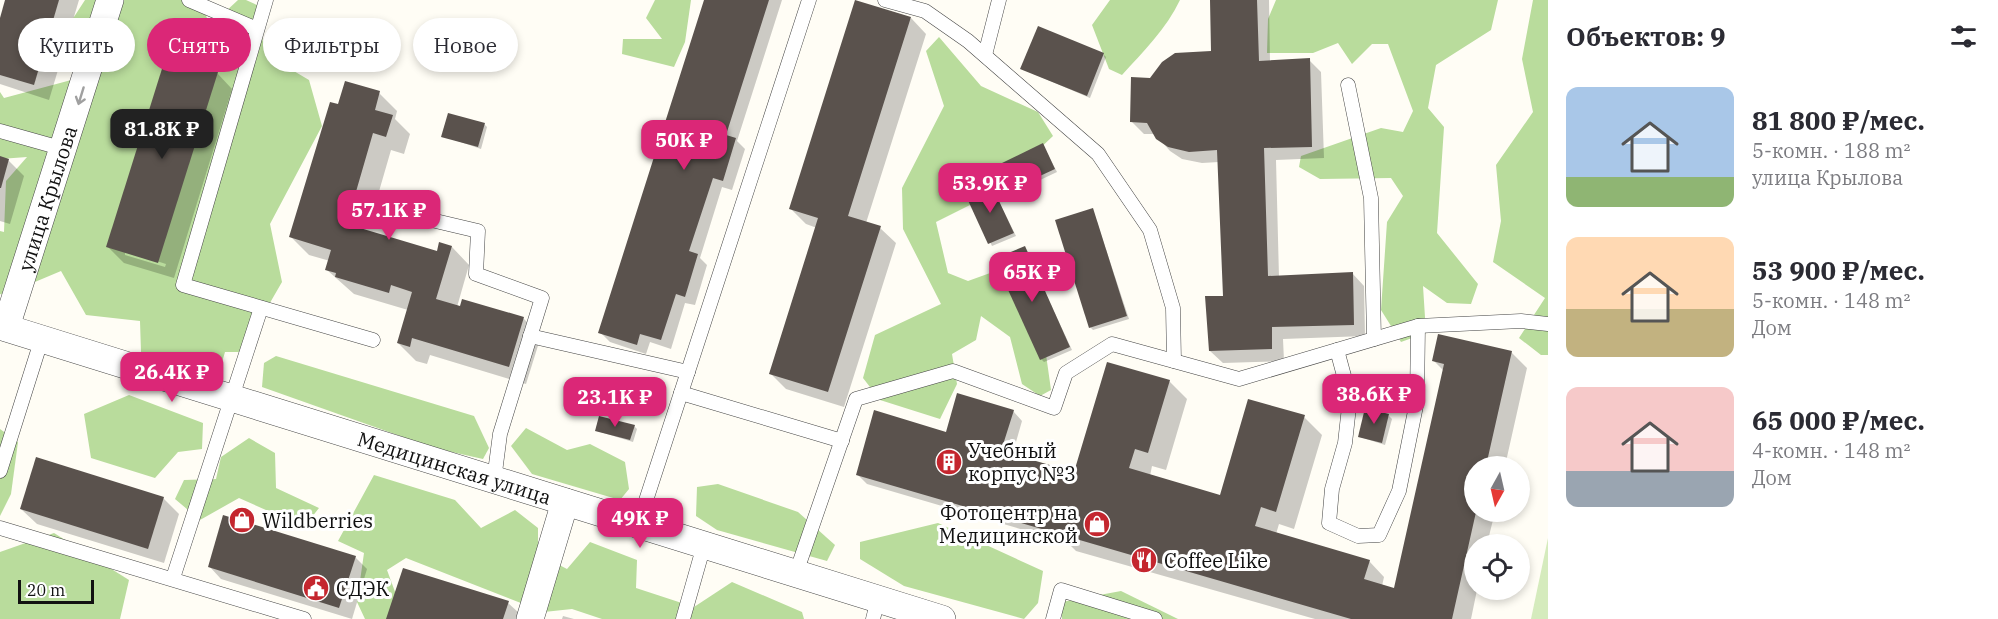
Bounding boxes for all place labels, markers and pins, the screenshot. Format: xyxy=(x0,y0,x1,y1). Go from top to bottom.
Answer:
pin: 81.8K ₽ xyxy=(107,109,217,160)
pin: 50K ₽ xyxy=(642,120,726,171)
pin: 53.9K ₽ xyxy=(935,163,1045,214)
pin: 57.1K ₽ xyxy=(334,190,444,241)
pin: 65K ₽ xyxy=(990,252,1074,303)
pin: 26.4K ₽ xyxy=(117,352,227,403)
pin: 38.6K ₽ xyxy=(1319,374,1429,425)
pin: 23.1K ₽ xyxy=(560,377,670,428)
place label: Учебный корпус №3 xyxy=(968,437,1076,487)
building icon: Учебный корпус №3 xyxy=(934,447,964,477)
pin: 49K ₽ xyxy=(598,498,682,549)
place label: Фотоцентр на Медицинской xyxy=(939,499,1078,549)
shop icon: Wildberries xyxy=(227,505,257,535)
place label: Wildberries xyxy=(262,507,373,534)
shop icon: Фотоцентр на Медицинской xyxy=(1082,509,1112,539)
restaurant icon: Coffee Like xyxy=(1129,545,1159,575)
place label: Coffee Like xyxy=(1164,547,1268,574)
public building icon: СДЭК xyxy=(301,573,331,603)
place label: СДЭК xyxy=(336,575,390,602)

